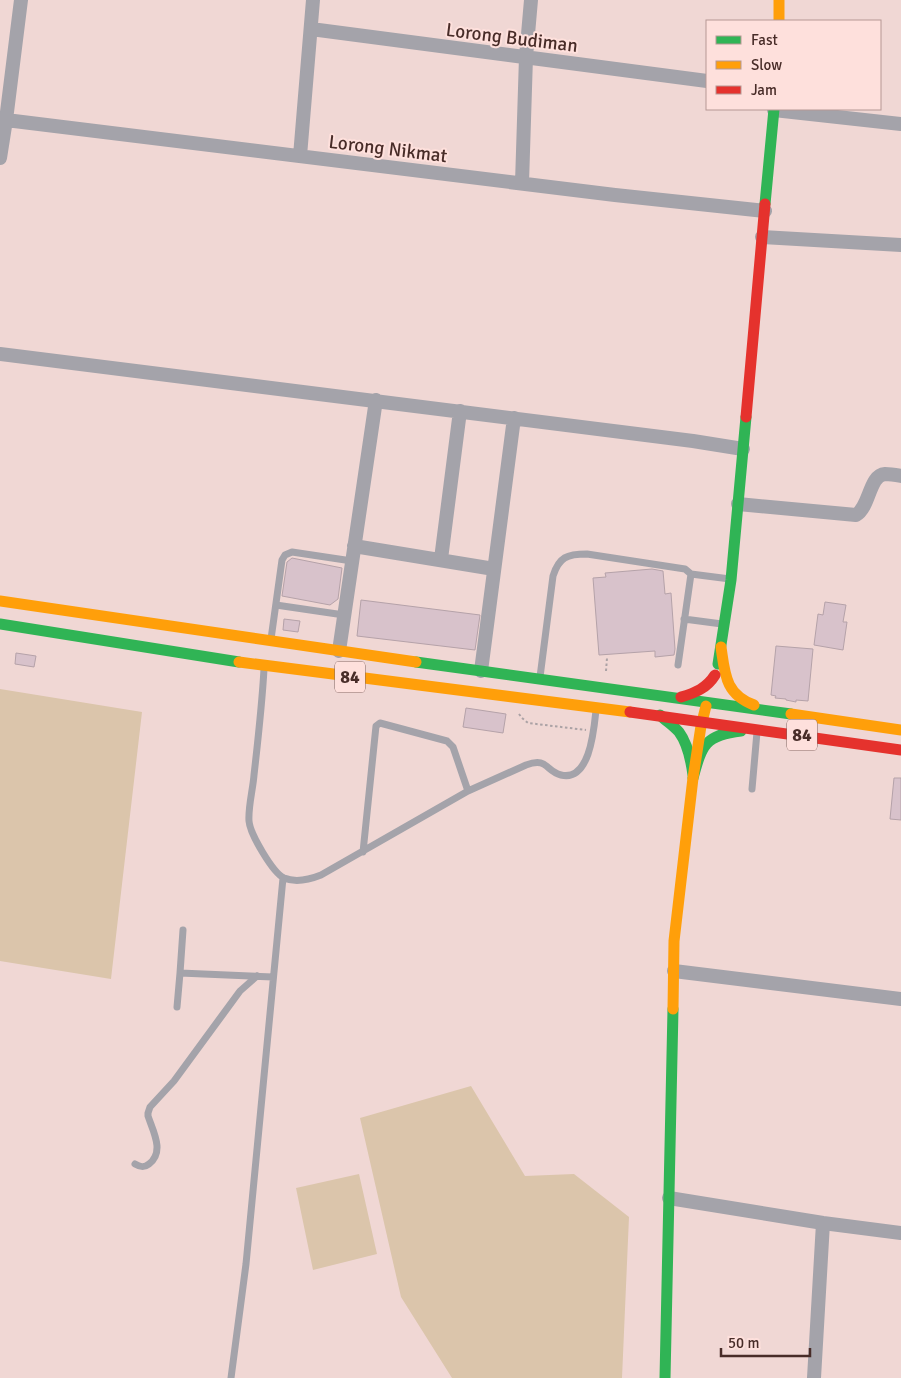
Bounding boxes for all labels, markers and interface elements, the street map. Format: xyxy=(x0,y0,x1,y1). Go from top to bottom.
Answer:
street label: Lorong Budiman xyxy=(445,18,579,58)
legend xyxy=(706,20,881,110)
text: Fast xyxy=(751,31,778,49)
text: Slow xyxy=(751,56,782,74)
text: Jam xyxy=(751,81,777,99)
street label: Lorong Nikmat xyxy=(327,130,449,168)
road number: 84 xyxy=(335,662,365,692)
road number: 84 xyxy=(787,720,817,750)
scale bar xyxy=(721,1326,810,1358)
text: 50 m xyxy=(728,1334,759,1352)

